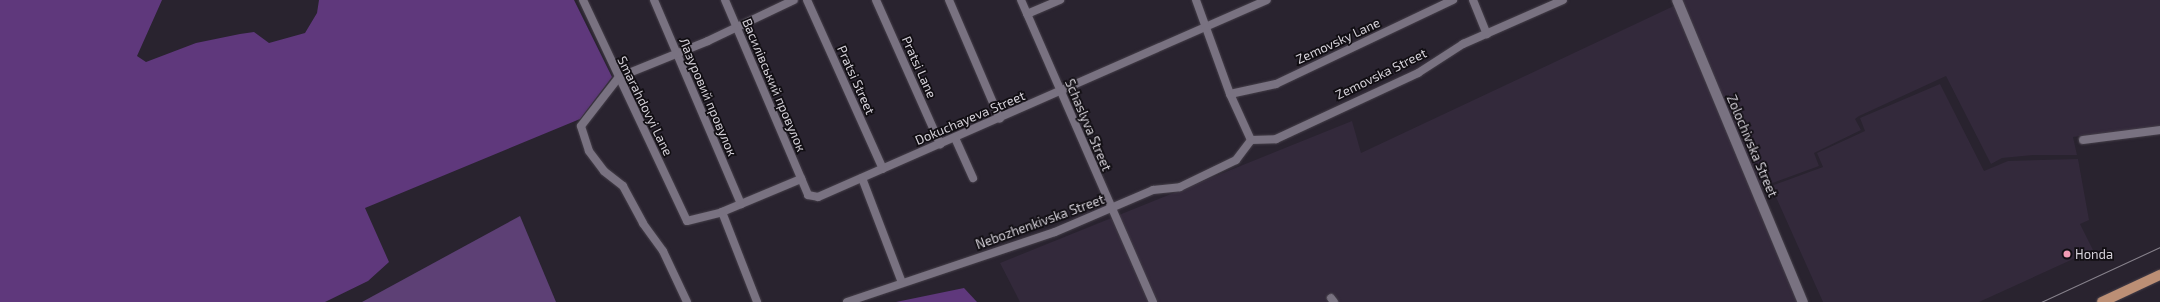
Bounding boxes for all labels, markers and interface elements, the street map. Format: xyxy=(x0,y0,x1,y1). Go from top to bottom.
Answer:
street label: Zemovsky Lane xyxy=(1293,15,1383,67)
street label: Василівський провулок xyxy=(739,16,809,154)
street label: Pratsi Lane xyxy=(898,34,940,100)
street label: Лазуровий провулок xyxy=(676,35,740,159)
street label: Pratsi Street xyxy=(834,43,878,117)
street label: Zemovska Street xyxy=(1333,45,1429,103)
street label: Smarahdovyi Lane xyxy=(614,54,676,158)
street label: Schaslyva Street xyxy=(1062,77,1114,173)
street label: Dokuchayeva Street xyxy=(913,88,1027,148)
street label: Zolochivska Street xyxy=(1723,93,1781,199)
street label: Nebozhenkivska Street xyxy=(974,191,1106,253)
place label: Honda xyxy=(2075,246,2113,262)
marker: Honda xyxy=(2062,249,2072,259)

